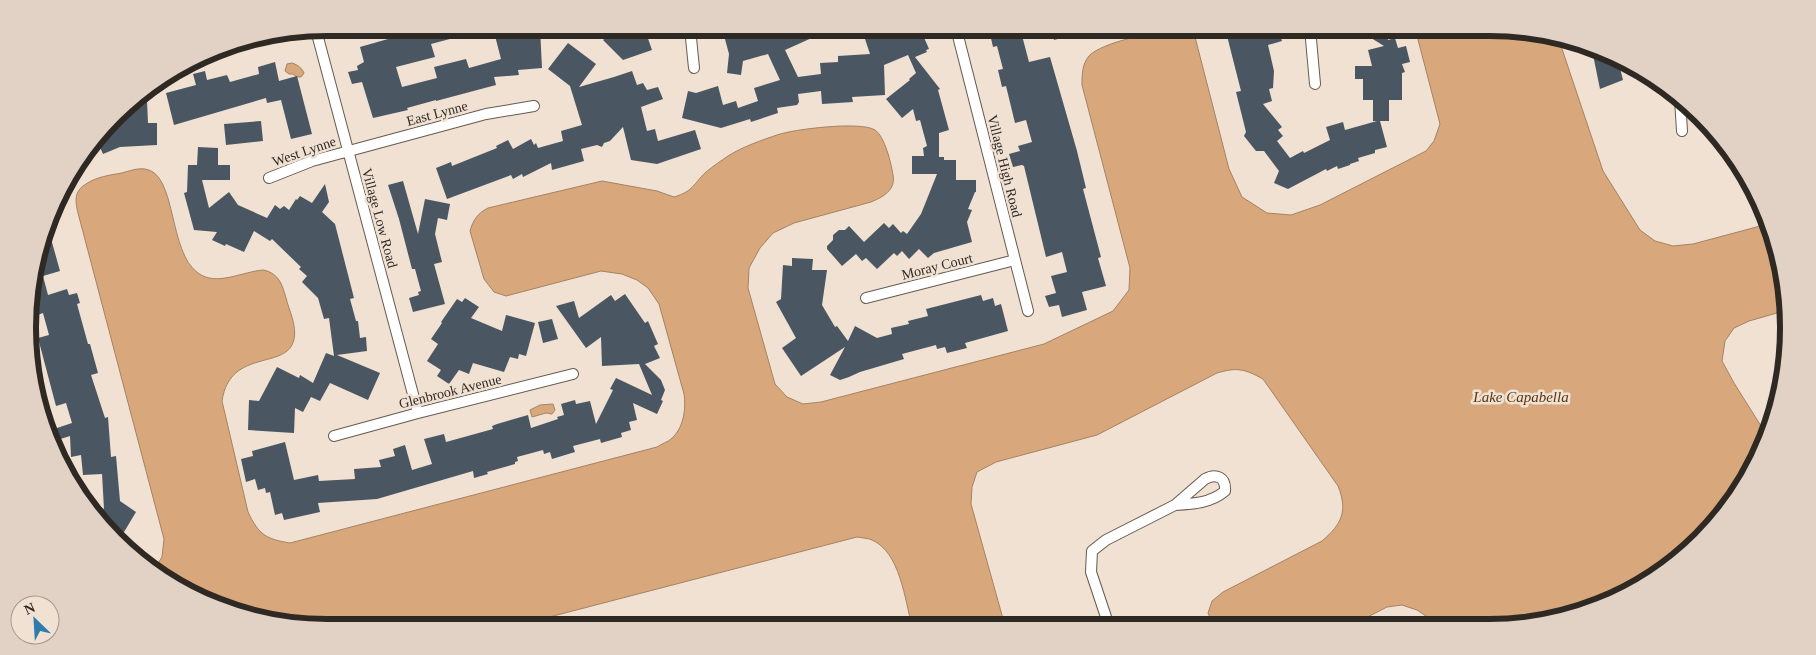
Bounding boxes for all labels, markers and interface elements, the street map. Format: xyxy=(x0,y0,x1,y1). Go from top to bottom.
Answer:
street label: East Lynne xyxy=(405,98,469,129)
street label: Village High Road xyxy=(985,113,1024,219)
street label: West Lynne xyxy=(270,134,338,169)
street label: Village Low Road xyxy=(359,167,400,270)
street label: Moray Court xyxy=(900,250,974,283)
street label: Glenbrook Avenue xyxy=(397,371,503,411)
water label: Lake Capabella xyxy=(1472,389,1569,405)
north arrow xyxy=(10,595,60,645)
text: N xyxy=(22,600,37,618)

